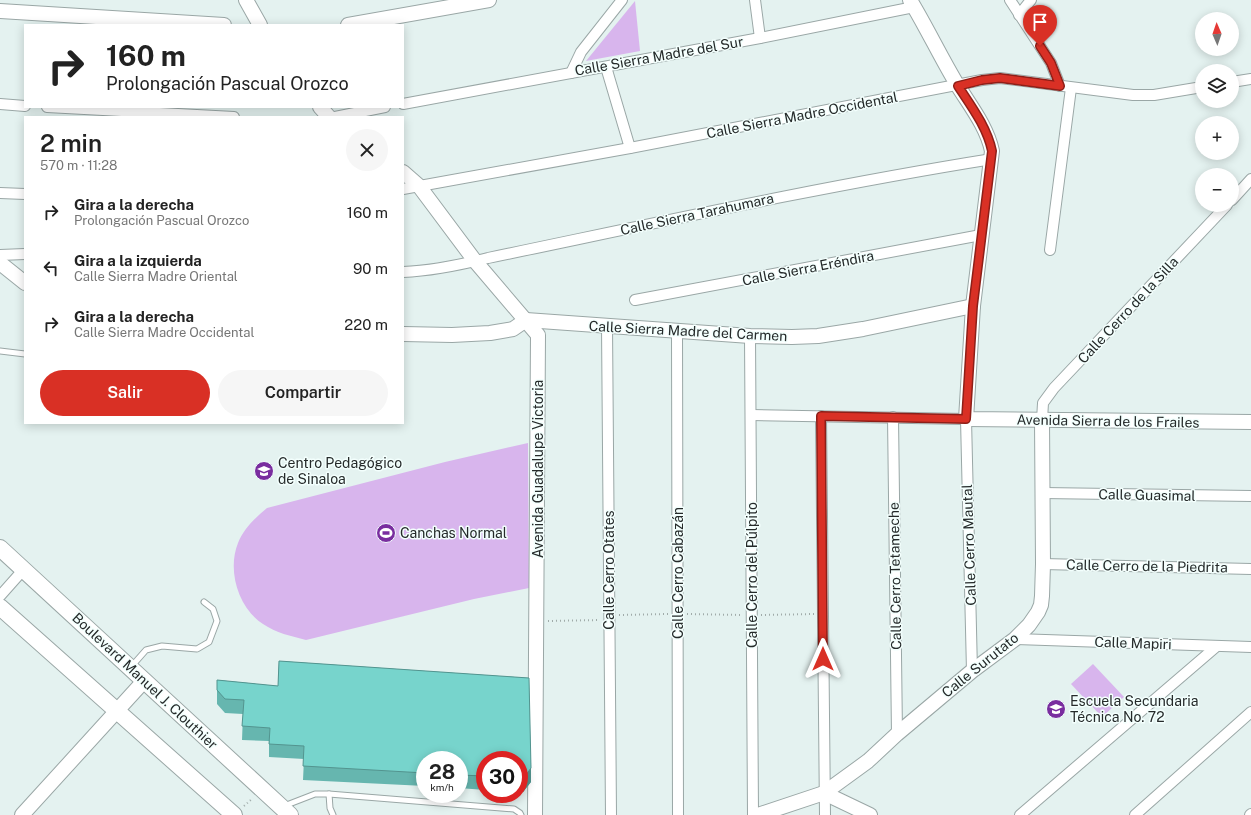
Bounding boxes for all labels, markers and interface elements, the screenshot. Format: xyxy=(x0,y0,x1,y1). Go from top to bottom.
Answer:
pin xyxy=(1023,5,1057,46)
icon: arrive xyxy=(1029,11,1051,33)
north arrow xyxy=(1195,12,1239,56)
map controls xyxy=(1195,12,1239,212)
street label: Calle Sierra Madre del Sur xyxy=(573,33,745,79)
text: 160 m xyxy=(106,39,186,72)
icon: right xyxy=(40,40,92,92)
button: layers xyxy=(1195,64,1239,108)
text: Prolongación Pascual Orozco xyxy=(106,73,349,94)
street label: Calle Sierra Madre Occidental xyxy=(705,89,899,141)
button: + xyxy=(1195,116,1239,160)
text: 2 min xyxy=(40,129,102,157)
button: close xyxy=(346,129,388,171)
text: 570 m · 11:28 xyxy=(40,158,117,173)
button: − xyxy=(1195,168,1239,212)
street label: Calle Sierra Tarahumara xyxy=(619,190,775,238)
text: Gira a la derecha xyxy=(74,196,194,213)
icon: right xyxy=(40,201,62,223)
text: 160 m xyxy=(347,204,388,221)
text: Prolongación Pascual Orozco xyxy=(74,213,249,228)
street label: Calle Sierra Eréndira xyxy=(741,247,875,289)
text: Gira a la izquierda xyxy=(74,252,202,269)
street label: Calle Cerro de la Silla xyxy=(1075,253,1181,367)
icon: left xyxy=(40,257,62,279)
text: 90 m xyxy=(353,260,388,277)
text: Calle Sierra Madre Oriental xyxy=(74,269,238,284)
text: Gira a la derecha xyxy=(74,308,194,325)
icon: right xyxy=(40,313,62,335)
text: 220 m xyxy=(344,316,388,333)
street label: Calle Sierra Madre del Carmen xyxy=(588,318,788,344)
text: Calle Sierra Madre Occidental xyxy=(74,325,254,340)
button: Salir xyxy=(40,370,210,416)
button: Compartir xyxy=(218,370,388,416)
street label: Avenida Guadalupe Victoria xyxy=(530,380,546,558)
street label: Avenida Sierra de los Frailes xyxy=(1016,411,1200,431)
place label: Centro Pedagógico de Sinaloa xyxy=(278,455,402,487)
school or university icon: Centro Pedagógico de Sinaloa xyxy=(253,460,275,482)
street label: Calle Cerro Mautal xyxy=(959,484,979,606)
street label: Calle Guasimal xyxy=(1098,486,1196,504)
street label: Calle Cerro del Púlpito xyxy=(744,502,760,648)
street label: Calle Cerro Tetameche xyxy=(886,502,904,650)
street label: Calle Cerro Cabazán xyxy=(670,507,686,639)
street label: Calle Cerro Otates xyxy=(601,510,617,630)
sports icon: Canchas Normal xyxy=(375,522,397,544)
place label: Canchas Normal xyxy=(400,525,507,541)
street label: Calle Cerro de la Piedrita xyxy=(1066,557,1228,575)
street label: Boulevard Manuel J. Clouthier xyxy=(69,610,221,752)
street label: Calle Surutato xyxy=(939,629,1021,701)
street label: Calle Mapiri xyxy=(1094,634,1172,652)
position arrow xyxy=(802,638,844,680)
place label: Escuela Secundaria Técnica No. 72 xyxy=(1070,693,1199,725)
school or university icon: Escuela Secundaria Técnica No. 72 xyxy=(1045,698,1067,720)
speed limit sign: 30 xyxy=(476,751,528,803)
text: 28 xyxy=(429,760,455,784)
text: km/h xyxy=(430,781,454,793)

